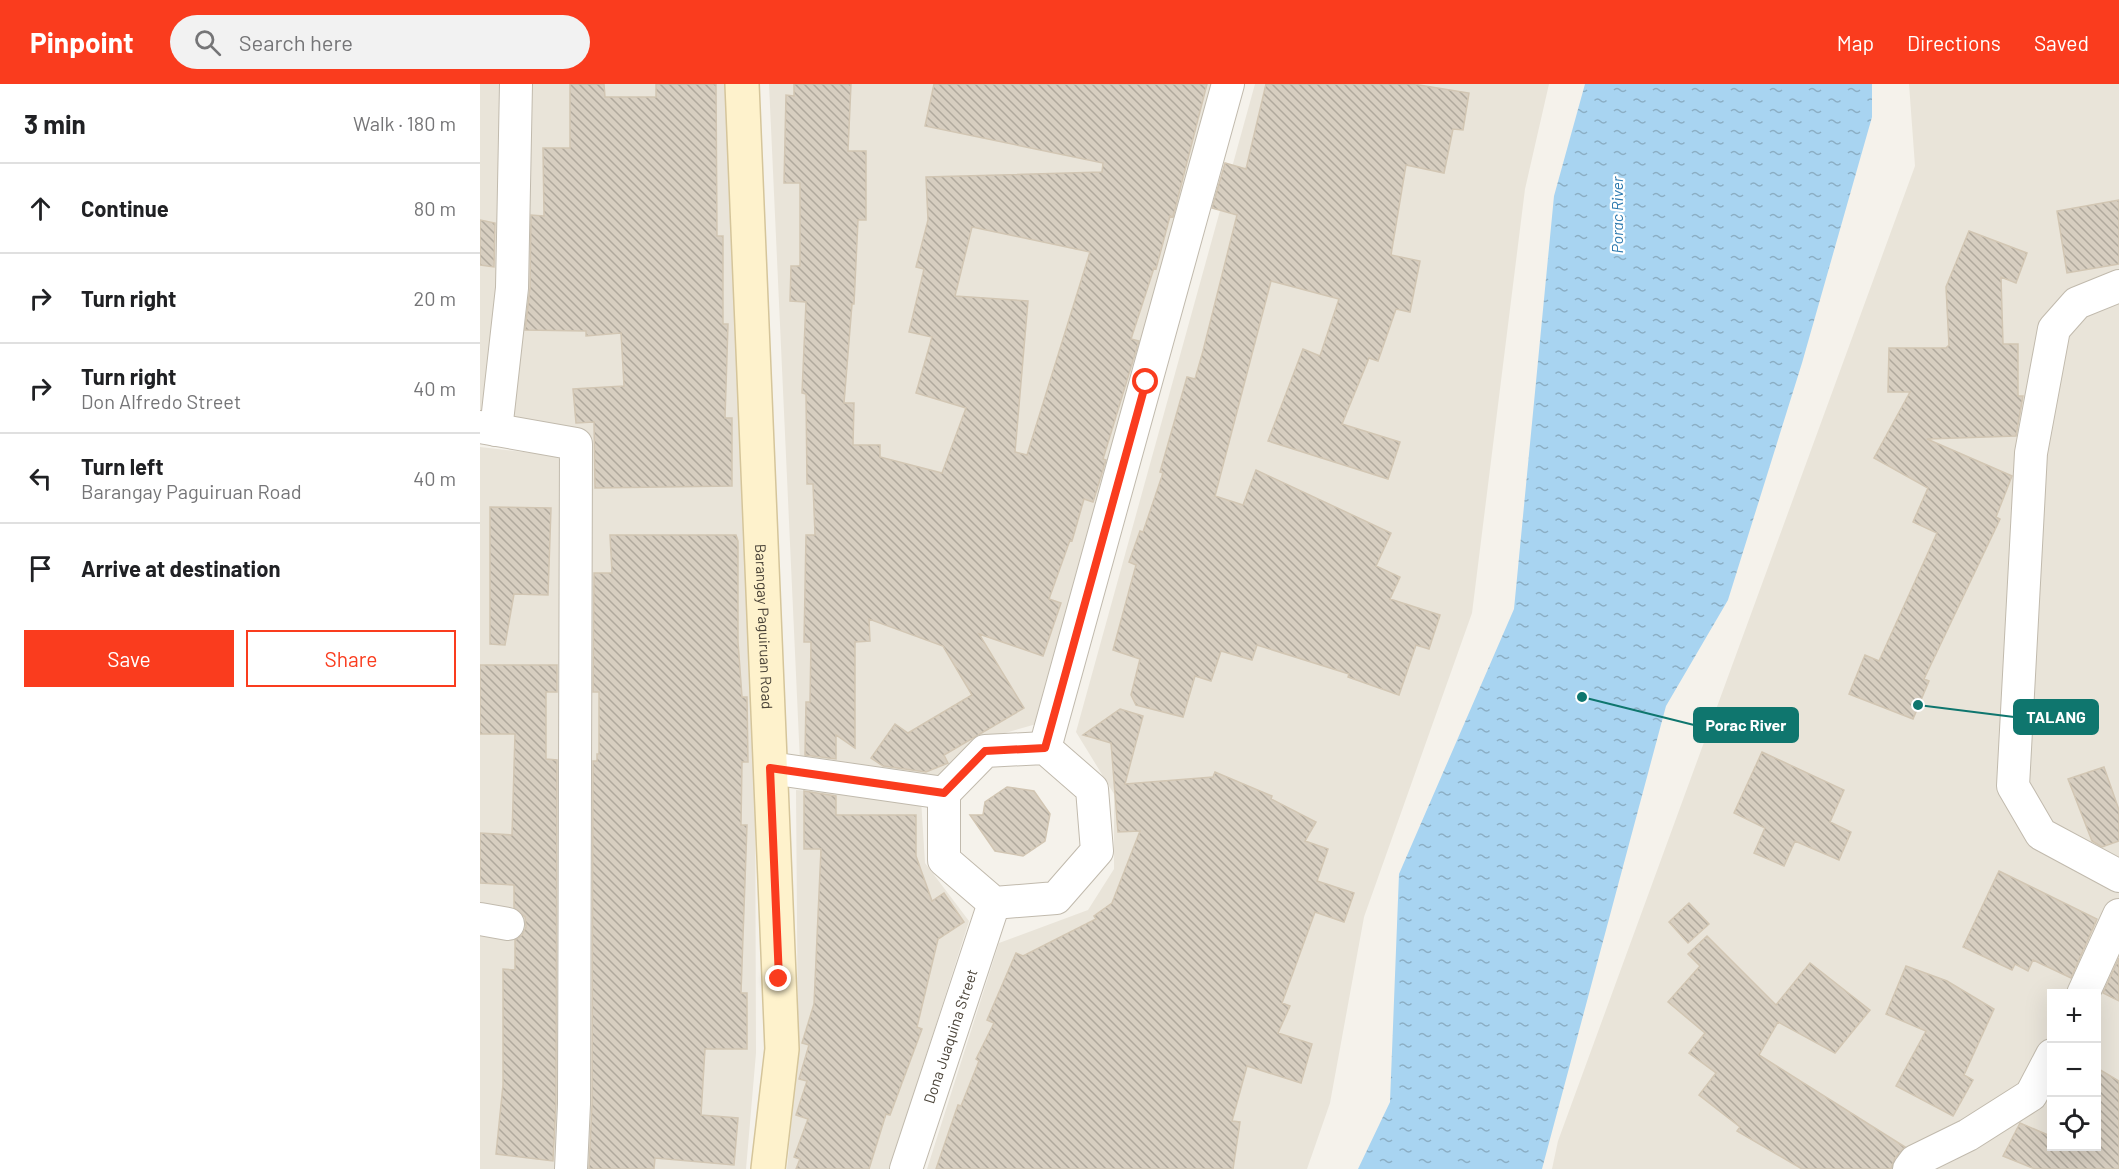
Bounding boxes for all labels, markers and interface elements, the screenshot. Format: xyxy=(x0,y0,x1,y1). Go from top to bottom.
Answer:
search box xyxy=(170,15,590,69)
text: Pinpoint xyxy=(30,25,134,59)
icon: search xyxy=(191,26,224,59)
text: Search here xyxy=(239,29,353,55)
text: Map xyxy=(1837,30,1874,55)
text: Directions xyxy=(1907,30,2001,55)
text: Saved xyxy=(2034,30,2089,55)
text: 3 min xyxy=(24,108,86,139)
text: Walk · 180 m xyxy=(353,111,456,135)
water label: Porac River xyxy=(1607,175,1626,253)
icon: ahead xyxy=(24,192,57,225)
text: Continue xyxy=(81,195,169,221)
text: 80 m xyxy=(414,196,456,220)
icon: right xyxy=(24,282,57,315)
text: Turn right xyxy=(81,285,176,311)
text: 20 m xyxy=(413,286,456,310)
text: Turn right xyxy=(81,363,176,389)
route start xyxy=(1132,368,1158,394)
icon: right xyxy=(24,372,57,405)
text: 40 m xyxy=(413,376,456,400)
text: Don Alfredo Street xyxy=(81,389,241,413)
text: Turn left xyxy=(81,453,164,479)
icon: left xyxy=(24,462,57,495)
text: 40 m xyxy=(413,466,456,490)
text: Barangay Paguiruan Road xyxy=(81,479,302,503)
street label: Barangay Paguiruan Road xyxy=(752,543,777,710)
icon: arrive xyxy=(24,552,57,585)
text: Arrive at destination xyxy=(81,555,280,581)
button: Save xyxy=(24,630,234,687)
button: Share xyxy=(246,630,456,687)
callout: TALANG xyxy=(2014,700,2098,734)
text: TALANG xyxy=(2026,707,2086,726)
callout: Porac River xyxy=(1694,708,1798,742)
text: Porac River xyxy=(1706,715,1786,734)
route end xyxy=(765,965,791,991)
street label: Dona Juaquina Street xyxy=(919,967,981,1106)
map controls xyxy=(2047,989,2101,1151)
button: + xyxy=(2047,989,2101,1043)
button: − xyxy=(2047,1043,2101,1097)
button: locate xyxy=(2047,1097,2101,1151)

